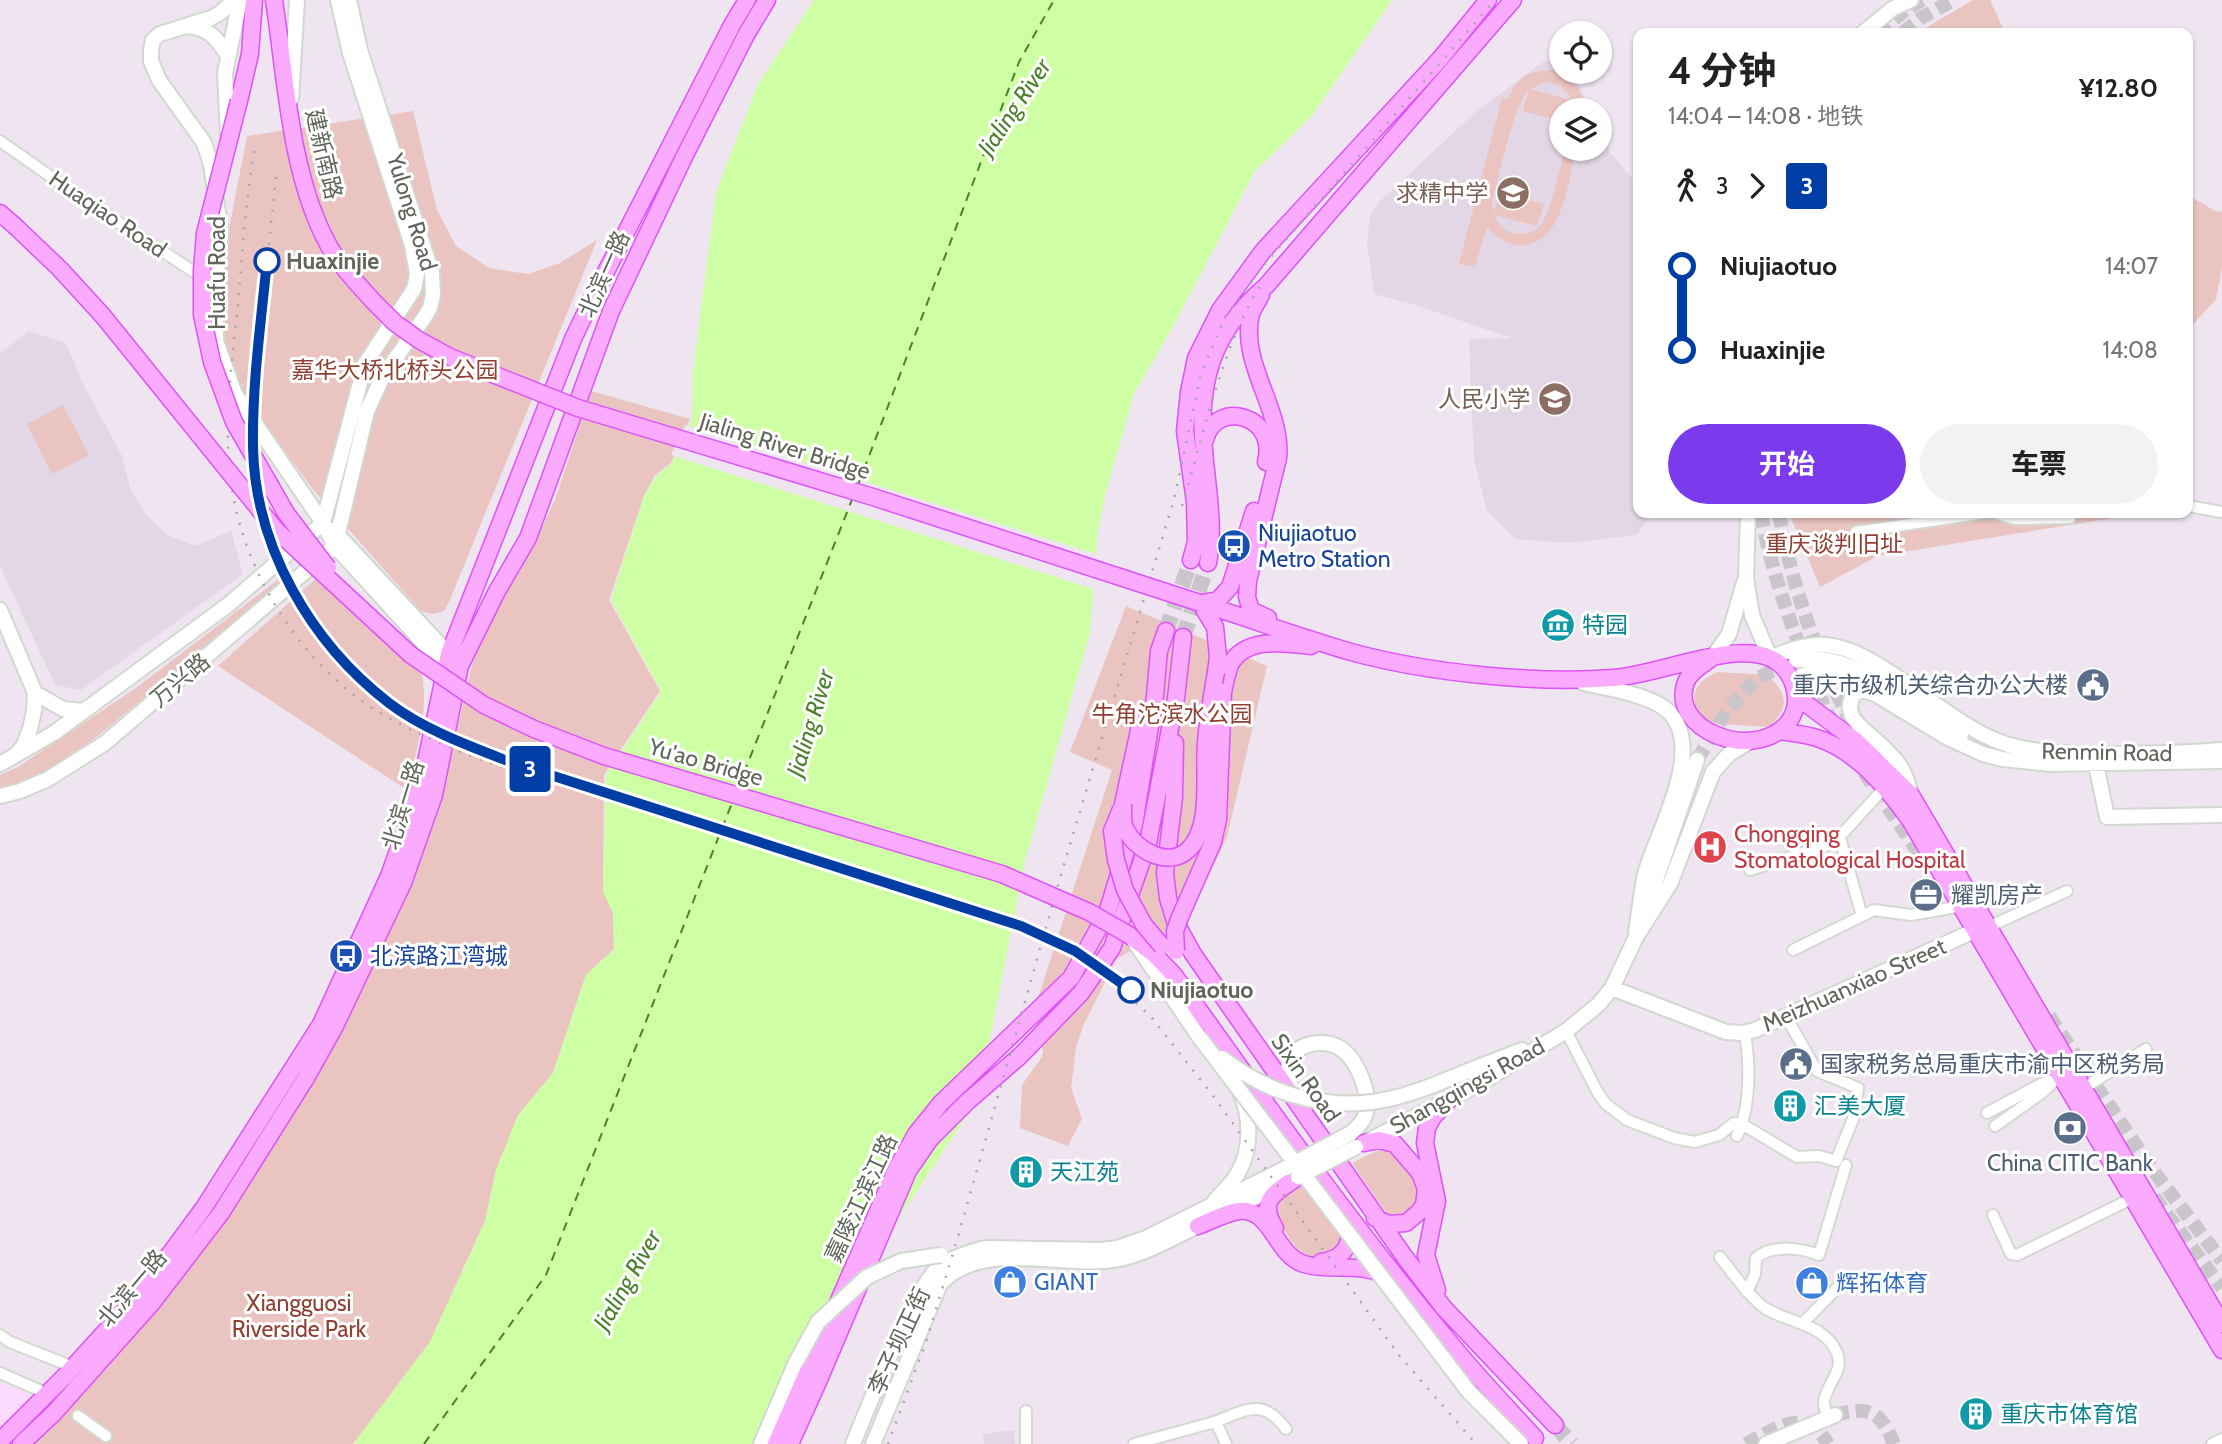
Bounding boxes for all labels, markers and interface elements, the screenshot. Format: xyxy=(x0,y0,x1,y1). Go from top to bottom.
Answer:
map controls xyxy=(1549,21,1612,161)
button: locate xyxy=(1549,21,1612,84)
text: 4 分钟 xyxy=(1668,47,1776,94)
water label: Jialing River xyxy=(970,52,1058,163)
text: ¥12.80 xyxy=(2079,72,2158,104)
button: layers xyxy=(1549,98,1612,161)
text: 14:04 – 14:08 · 地铁 xyxy=(1668,102,1863,130)
street label: 建新南路 xyxy=(300,106,348,202)
street label: Yulong Road xyxy=(381,149,443,274)
street label: Huaqiao Road xyxy=(44,165,172,263)
icon: walk xyxy=(1668,167,1706,205)
icon: forward xyxy=(1738,167,1776,205)
text: 3 xyxy=(1800,171,1813,200)
text: 3 xyxy=(1716,172,1728,200)
school or university icon: 求精中学 xyxy=(1494,174,1532,212)
place label: 求精中学 xyxy=(1396,179,1488,207)
street label: Huafu Road xyxy=(203,216,231,330)
street label: 北滨一路 xyxy=(573,226,635,322)
place label: Huaxinjie xyxy=(286,247,379,275)
marker: Huaxinjie xyxy=(254,248,280,274)
text: Niujiaotuo xyxy=(1720,250,1837,282)
text: 14:07 xyxy=(2105,252,2158,280)
text: Huaxinjie xyxy=(1720,334,1825,366)
text: 14:08 xyxy=(2102,336,2158,364)
park label: 嘉华大桥北桥头公园 xyxy=(292,356,499,384)
school or university icon: 人民小学 xyxy=(1536,380,1574,418)
place label: 人民小学 xyxy=(1438,385,1530,413)
street label: Jialing River Bridge xyxy=(695,406,874,485)
button: 开始 xyxy=(1668,424,1906,504)
button: 车票 xyxy=(1920,424,2158,504)
place label: Niujiaotuo Metro Station xyxy=(1258,519,1391,573)
bus stop icon: Niujiaotuo Metro Station xyxy=(1215,527,1253,565)
park label: 重庆谈判旧址 xyxy=(1765,530,1903,558)
museum icon: 特园 xyxy=(1539,606,1577,644)
place label: 特园 xyxy=(1582,611,1628,639)
street label: 万兴路 xyxy=(145,647,215,713)
water label: Jialing River xyxy=(779,664,840,782)
public building icon: 重庆市级机关综合办公大楼 xyxy=(2074,666,2112,704)
place label: 重庆市级机关综合办公大楼 xyxy=(1792,671,2068,699)
park label: 牛角沱滨水公园 xyxy=(1092,700,1253,728)
street label: Yu'ao Bridge xyxy=(645,732,767,792)
street label: Renmin Road xyxy=(2041,737,2173,767)
line badge: 3 xyxy=(507,746,553,792)
text: 3 xyxy=(524,754,536,783)
street label: 北滨一路 xyxy=(376,757,430,853)
place label: Chongqing Stomatological Hospital xyxy=(1734,820,1966,874)
hospital icon: Chongqing Stomatological Hospital xyxy=(1691,828,1729,866)
office icon: 耀凯房产 xyxy=(1907,876,1945,914)
place label: 耀凯房产 xyxy=(1951,881,2043,909)
street label: Meizhuanxiao Street xyxy=(1758,932,1950,1038)
bus stop icon: 北滨路江湾城 xyxy=(327,937,365,975)
place label: 北滨路江湾城 xyxy=(370,942,508,970)
place label: Niujiaotuo xyxy=(1150,976,1253,1004)
marker: Niujiaotuo xyxy=(1118,977,1144,1003)
street label: Sixin Road xyxy=(1265,1028,1347,1128)
street label: Shangqingsi Road xyxy=(1385,1032,1549,1140)
public building icon: 国家税务总局重庆市渝中区税务局 xyxy=(1777,1045,1815,1083)
place label: 国家税务总局重庆市渝中区税务局 xyxy=(1820,1050,2165,1078)
building icon: 汇美大厦 xyxy=(1771,1087,1809,1125)
place label: 汇美大厦 xyxy=(1814,1092,1906,1120)
bank icon: China CITIC Bank xyxy=(2051,1109,2089,1147)
street label: 嘉陵江滨江路 xyxy=(819,1130,903,1266)
place label: China CITIC Bank xyxy=(1987,1149,2154,1177)
building icon: 天江苑 xyxy=(1007,1153,1045,1191)
place label: 天江苑 xyxy=(1050,1158,1119,1186)
water label: Jialing River xyxy=(586,1224,668,1337)
street label: 北滨一路 xyxy=(92,1244,172,1332)
shop icon: GIANT xyxy=(991,1263,1029,1301)
shop icon: 辉拓体育 xyxy=(1793,1264,1831,1302)
place label: GIANT xyxy=(1034,1268,1098,1296)
place label: 辉拓体育 xyxy=(1836,1269,1928,1297)
street label: 李子坝正街 xyxy=(862,1283,936,1399)
park label: Xiangguosi Riverside Park xyxy=(232,1289,367,1343)
building icon: 重庆市体育馆 xyxy=(1957,1395,1995,1433)
place label: 重庆市体育馆 xyxy=(2000,1400,2138,1428)

